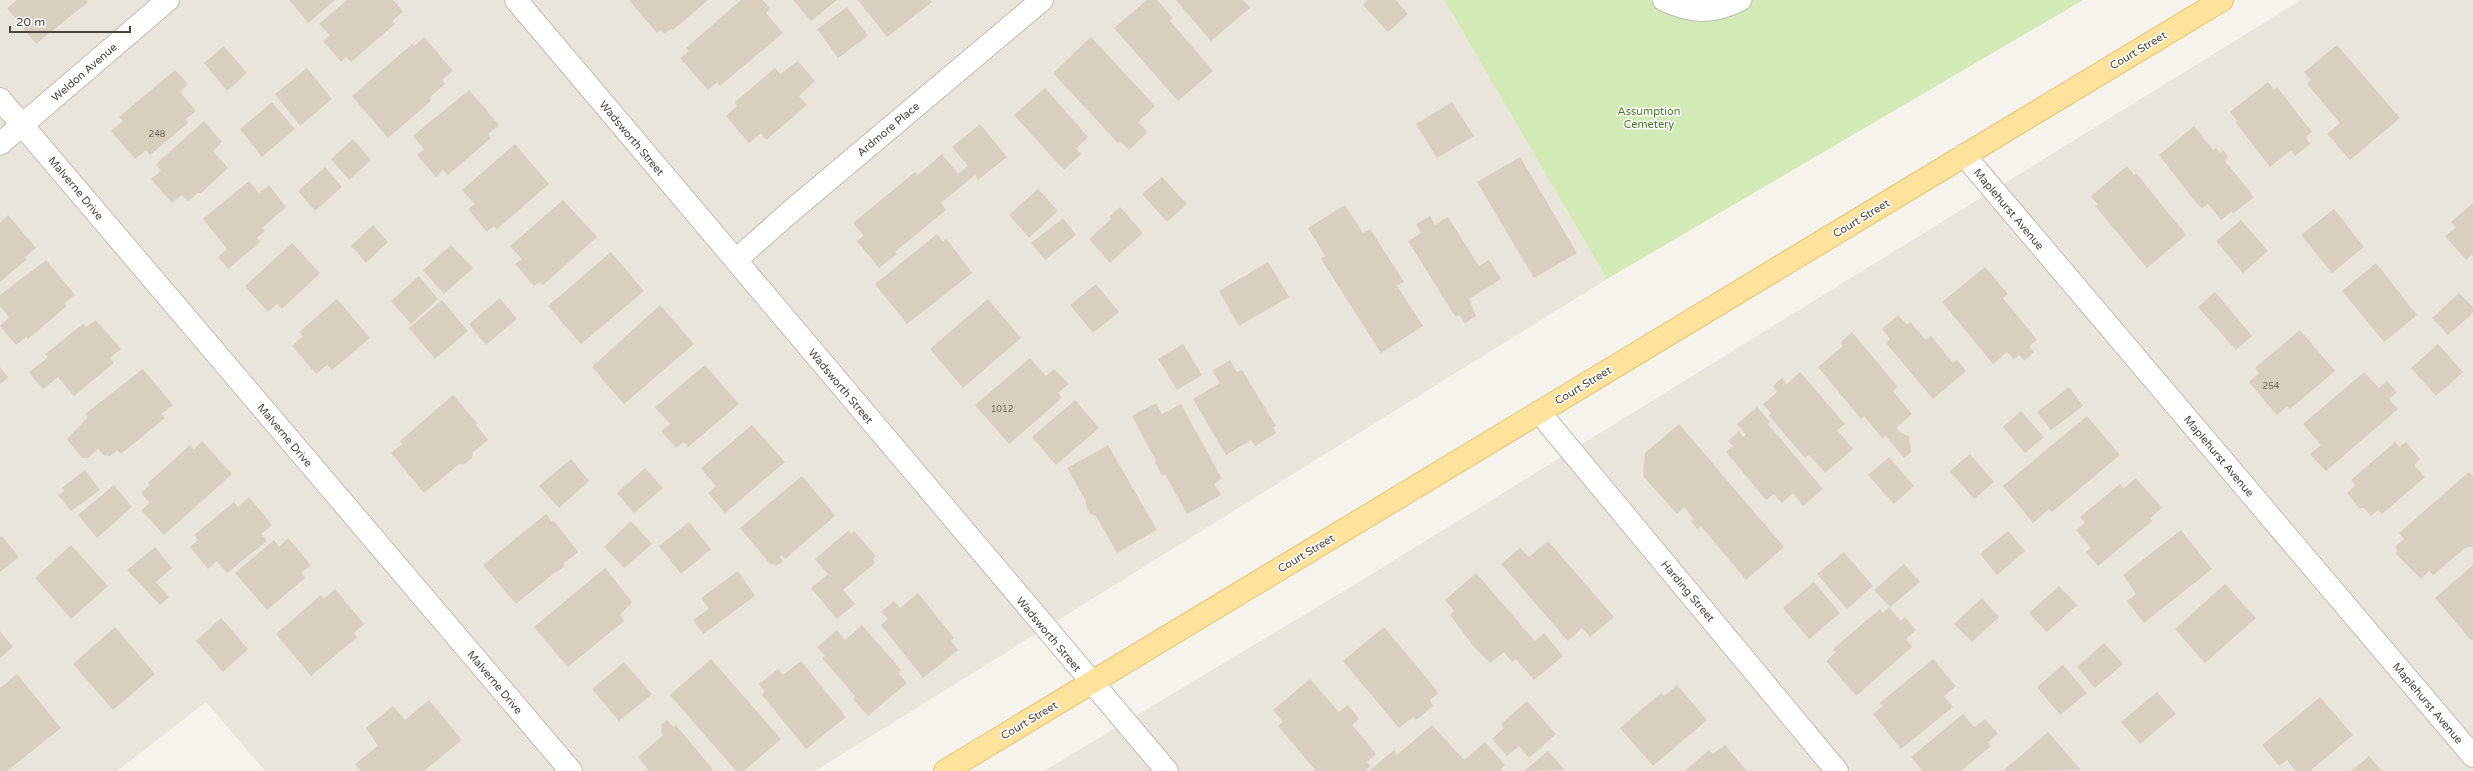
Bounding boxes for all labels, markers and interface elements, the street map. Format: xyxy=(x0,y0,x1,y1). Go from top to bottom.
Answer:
scale bar xyxy=(10,8,130,34)
text: 20 m xyxy=(16,15,45,29)
street label: Court Street xyxy=(2108,28,2169,72)
street label: Weldon Avenue xyxy=(49,41,120,104)
street label: Wadsworth Street xyxy=(596,98,667,178)
street label: Ardmore Place xyxy=(855,100,922,159)
park label: Assumption Cemetery xyxy=(1618,105,1680,131)
house number: 248 xyxy=(149,129,166,140)
street label: Malverne Drive xyxy=(45,154,106,223)
street label: Maplehurst Avenue xyxy=(1971,166,2046,253)
street label: Court Street xyxy=(1831,196,1892,240)
street label: Wadsworth Street xyxy=(805,346,876,426)
street label: Court Street xyxy=(1553,363,1614,407)
house number: 254 xyxy=(2263,381,2280,392)
street label: Malverne Drive xyxy=(254,401,315,470)
house number: 1012 xyxy=(991,404,1013,415)
street label: Maplehurst Avenue xyxy=(2181,413,2256,500)
street label: Court Street xyxy=(1276,531,1337,575)
street label: Harding Street xyxy=(1658,558,1717,625)
street label: Wadsworth Street xyxy=(1013,594,1084,674)
street label: Malverne Drive xyxy=(464,648,525,717)
street label: Maplehurst Avenue xyxy=(2390,660,2465,747)
street label: Court Street xyxy=(999,698,1060,742)

